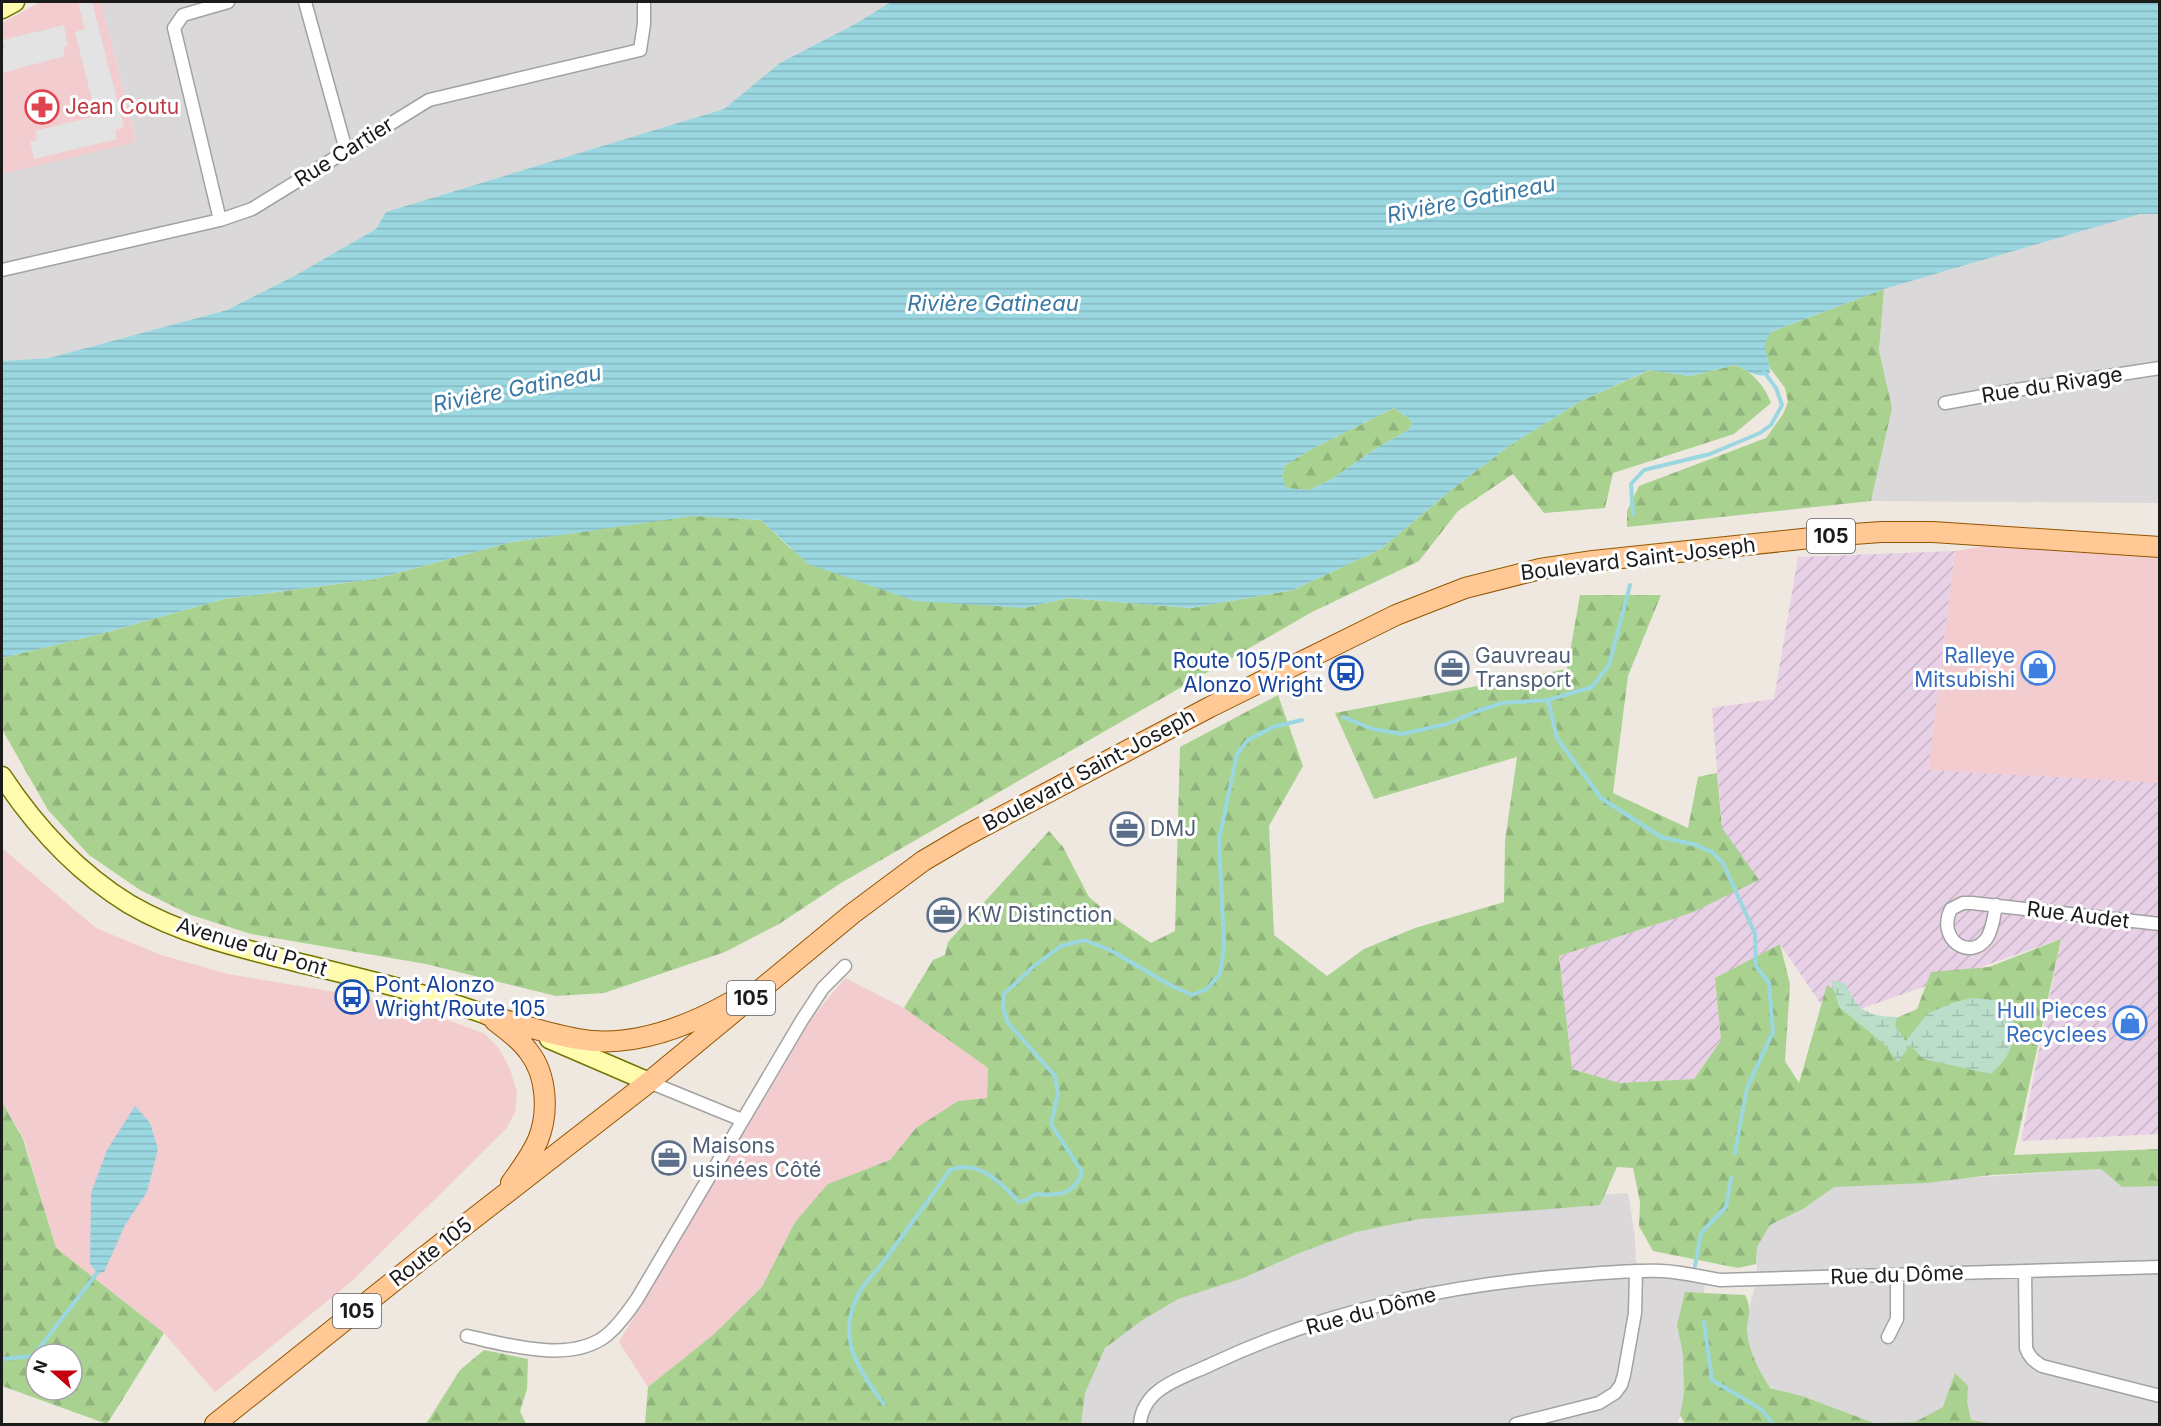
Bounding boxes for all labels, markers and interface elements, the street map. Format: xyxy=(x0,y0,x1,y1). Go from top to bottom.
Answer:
pharmacy icon: Jean Coutu xyxy=(24,89,60,125)
place label: Jean Coutu xyxy=(65,94,179,119)
street label: Rue Cartier xyxy=(290,111,398,192)
water label: Rivière Gatineau xyxy=(1384,170,1558,228)
water label: Rivière Gatineau xyxy=(907,290,1079,316)
water label: Rivière Gatineau xyxy=(430,359,604,417)
street label: Rue du Rivage xyxy=(1980,361,2124,408)
road number: 105 xyxy=(1807,519,1855,553)
street label: Boulevard Saint-Joseph xyxy=(1519,532,1757,585)
place label: Gauvreau Transport xyxy=(1475,643,1571,692)
place label: Ralleye Mitsubishi xyxy=(1914,643,2015,692)
place label: Route 105/Pont Alonzo Wright xyxy=(1173,648,1323,697)
office icon: Gauvreau Transport xyxy=(1434,650,1470,686)
shop icon: Ralleye Mitsubishi xyxy=(2020,650,2056,686)
bus stop icon: Route 105/Pont Alonzo Wright xyxy=(1328,655,1364,691)
street label: Boulevard Saint-Joseph xyxy=(978,703,1199,836)
office icon: DMJ xyxy=(1109,811,1145,847)
place label: DMJ xyxy=(1150,816,1196,841)
street label: Rue Audet xyxy=(2025,896,2131,933)
office icon: KW Distinction xyxy=(926,897,962,933)
place label: KW Distinction xyxy=(967,902,1112,927)
street label: Avenue du Pont xyxy=(174,912,331,981)
place label: Pont Alonzo Wright/Route 105 xyxy=(375,972,546,1021)
bus stop icon: Pont Alonzo Wright/Route 105 xyxy=(334,979,370,1015)
road number: 105 xyxy=(727,981,775,1015)
place label: Hull Pieces Recyclees xyxy=(1997,998,2107,1047)
shop icon: Hull Pieces Recyclees xyxy=(2112,1005,2148,1041)
place label: Maisons usinées Côté xyxy=(692,1133,821,1182)
office icon: Maisons usinées Côté xyxy=(651,1140,687,1176)
street label: Route 105 xyxy=(385,1212,477,1291)
street label: Rue du Dôme xyxy=(1830,1260,1964,1289)
street label: Rue du Dôme xyxy=(1303,1281,1439,1340)
road number: 105 xyxy=(333,1294,381,1328)
north arrow xyxy=(24,1342,84,1402)
text: N xyxy=(28,1357,52,1376)

